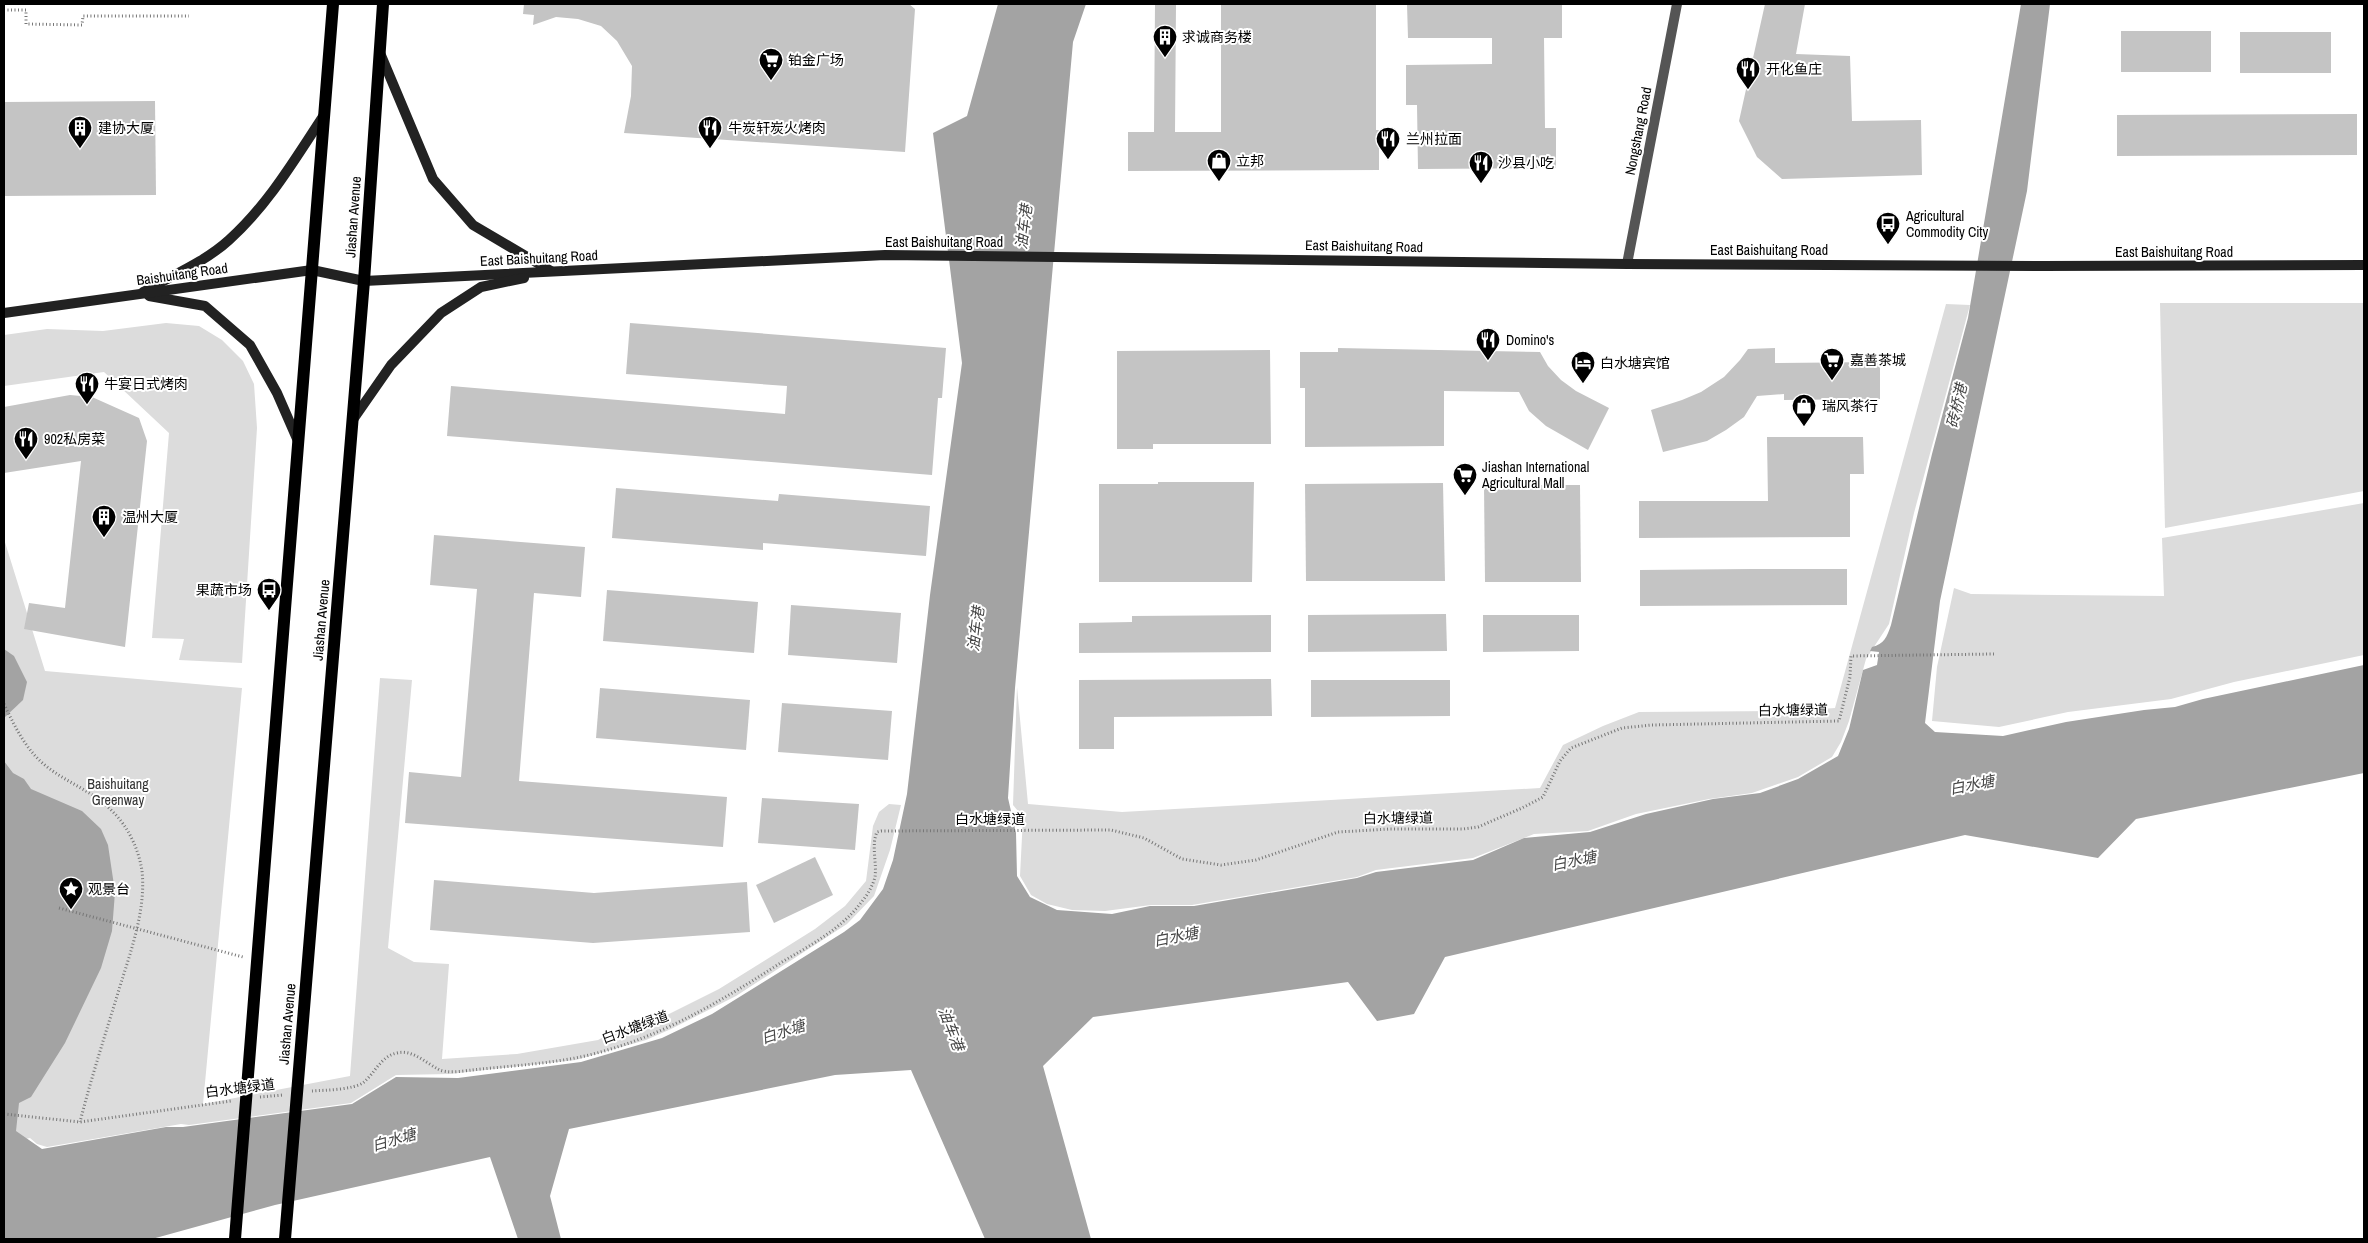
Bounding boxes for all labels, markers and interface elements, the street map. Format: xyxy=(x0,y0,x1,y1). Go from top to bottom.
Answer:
building icon: 求诚商务楼 xyxy=(1152,24,1178,58)
place label: 求诚商务楼 xyxy=(1182,28,1252,46)
supermarket icon: 铂金广场 xyxy=(758,47,784,81)
place label: 铂金广场 xyxy=(788,51,844,69)
restaurant icon: 开化鱼庄 xyxy=(1735,56,1761,90)
place label: 开化鱼庄 xyxy=(1766,60,1822,78)
street label: Nongshang Road xyxy=(1621,85,1655,177)
building icon: 建协大厦 xyxy=(67,115,93,149)
restaurant icon: 牛炭轩炭火烤肉 xyxy=(697,115,723,149)
place label: 建协大厦 xyxy=(98,119,154,137)
place label: 牛炭轩炭火烤肉 xyxy=(728,119,826,137)
restaurant icon: 兰州拉面 xyxy=(1375,126,1401,160)
place label: 兰州拉面 xyxy=(1406,130,1462,148)
shop icon: 立邦 xyxy=(1206,148,1232,182)
restaurant icon: 沙县小吃 xyxy=(1468,150,1494,184)
place label: 立邦 xyxy=(1236,152,1264,170)
place label: 沙县小吃 xyxy=(1498,154,1554,172)
street label: Jiashan Avenue xyxy=(341,176,365,258)
water label: 油车港 xyxy=(1010,201,1037,251)
place label: Agricultural Commodity City xyxy=(1905,207,1989,241)
bus stop icon: Agricultural Commodity City xyxy=(1875,211,1901,245)
street label: East Baishuitang Road xyxy=(885,233,1003,251)
street label: East Baishuitang Road xyxy=(1305,236,1423,256)
street label: East Baishuitang Road xyxy=(1710,241,1828,259)
street label: East Baishuitang Road xyxy=(2115,243,2233,261)
street label: East Baishuitang Road xyxy=(480,246,598,270)
street label: Baishuitang Road xyxy=(135,259,229,289)
restaurant icon: Domino's xyxy=(1475,327,1501,361)
place label: Domino's xyxy=(1506,331,1554,349)
supermarket icon: 嘉善茶城 xyxy=(1819,347,1845,381)
hotel icon: 白水塘宾馆 xyxy=(1570,350,1596,384)
place label: 嘉善茶城 xyxy=(1850,351,1906,369)
place label: 白水塘宾馆 xyxy=(1600,354,1670,372)
restaurant icon: 牛宴日式烤肉 xyxy=(74,371,100,405)
place label: 牛宴日式烤肉 xyxy=(104,375,188,393)
water label: 砖桥港 xyxy=(1941,380,1972,430)
shop icon: 瑞风茶行 xyxy=(1791,393,1817,427)
place label: 瑞风茶行 xyxy=(1822,397,1878,415)
restaurant icon: 902私房菜 xyxy=(13,426,39,460)
place label: 902私房菜 xyxy=(44,430,105,448)
place label: Jiashan International Agricultural Mall xyxy=(1481,458,1589,492)
supermarket icon: Jiashan International Agricultural Mall xyxy=(1452,462,1478,496)
building icon: 温州大厦 xyxy=(91,504,117,538)
place label: 温州大厦 xyxy=(122,508,178,526)
bus stop icon: 果蔬市场 xyxy=(256,577,282,611)
street label: Jiashan Avenue xyxy=(308,579,334,661)
place label: 果蔬市场 xyxy=(196,581,252,599)
water label: 油车港 xyxy=(962,603,989,653)
street label: 白水塘绿道 xyxy=(1758,700,1828,720)
water label: 白水塘 xyxy=(1948,769,1999,799)
park label: Baishuitang Greenway xyxy=(87,775,149,809)
street label: 白水塘绿道 xyxy=(1363,808,1433,828)
street label: 白水塘绿道 xyxy=(955,810,1025,828)
water label: 白水塘 xyxy=(1550,845,1601,875)
place icon: 观景台 xyxy=(58,876,84,910)
place label: 观景台 xyxy=(88,880,130,898)
water label: 白水塘 xyxy=(1152,921,1203,951)
street label: Jiashan Avenue xyxy=(274,983,300,1065)
water label: 油车港 xyxy=(934,1004,970,1055)
street label: 白水塘绿道 xyxy=(599,1007,671,1047)
water label: 白水塘 xyxy=(758,1014,810,1048)
street label: 白水塘绿道 xyxy=(204,1075,276,1101)
water label: 白水塘 xyxy=(369,1122,421,1156)

